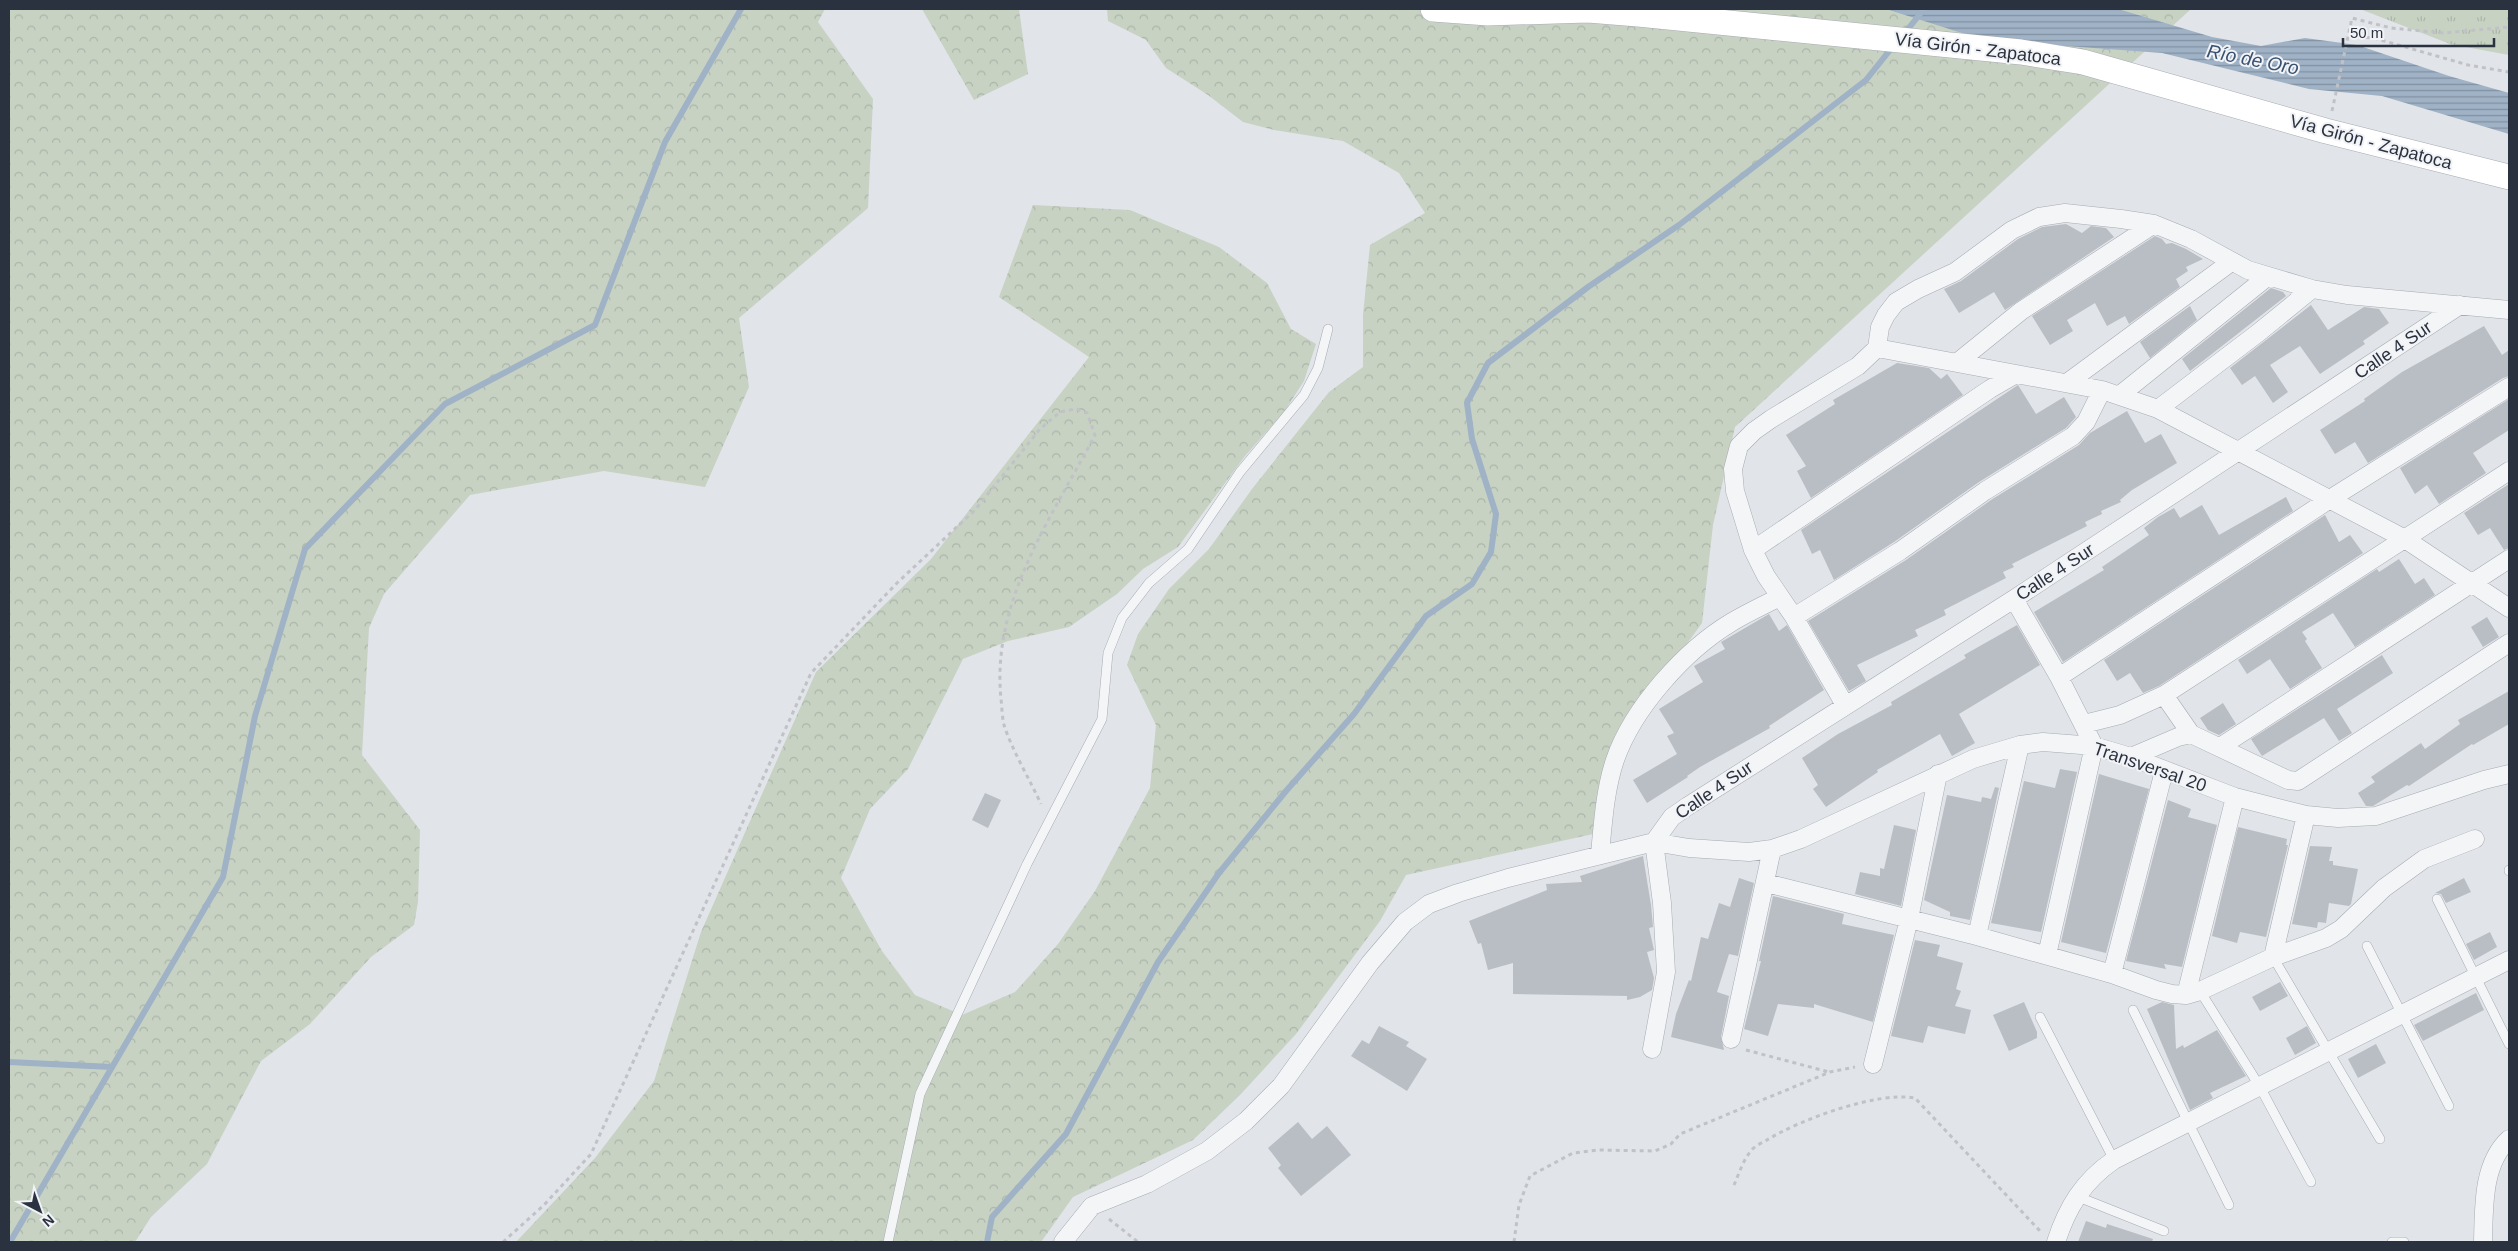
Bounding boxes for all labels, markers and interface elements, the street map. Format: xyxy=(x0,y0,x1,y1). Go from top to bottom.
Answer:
scale bar xyxy=(2343,15,2494,47)
text: 50 m xyxy=(2350,24,2383,41)
street label: Vía Girón - Zapatoca xyxy=(1894,29,2063,69)
water label: Río de Oro xyxy=(2205,40,2301,79)
street label: Vía Girón - Zapatoca xyxy=(2288,111,2455,174)
street label: Calle 4 Sur xyxy=(2350,317,2436,383)
street label: Calle 4 Sur xyxy=(2012,539,2098,605)
street label: Transversal 20 xyxy=(2091,738,2209,796)
street label: Calle 4 Sur xyxy=(1671,757,1757,823)
north arrow xyxy=(15,1186,65,1236)
text: N xyxy=(39,1211,58,1230)

